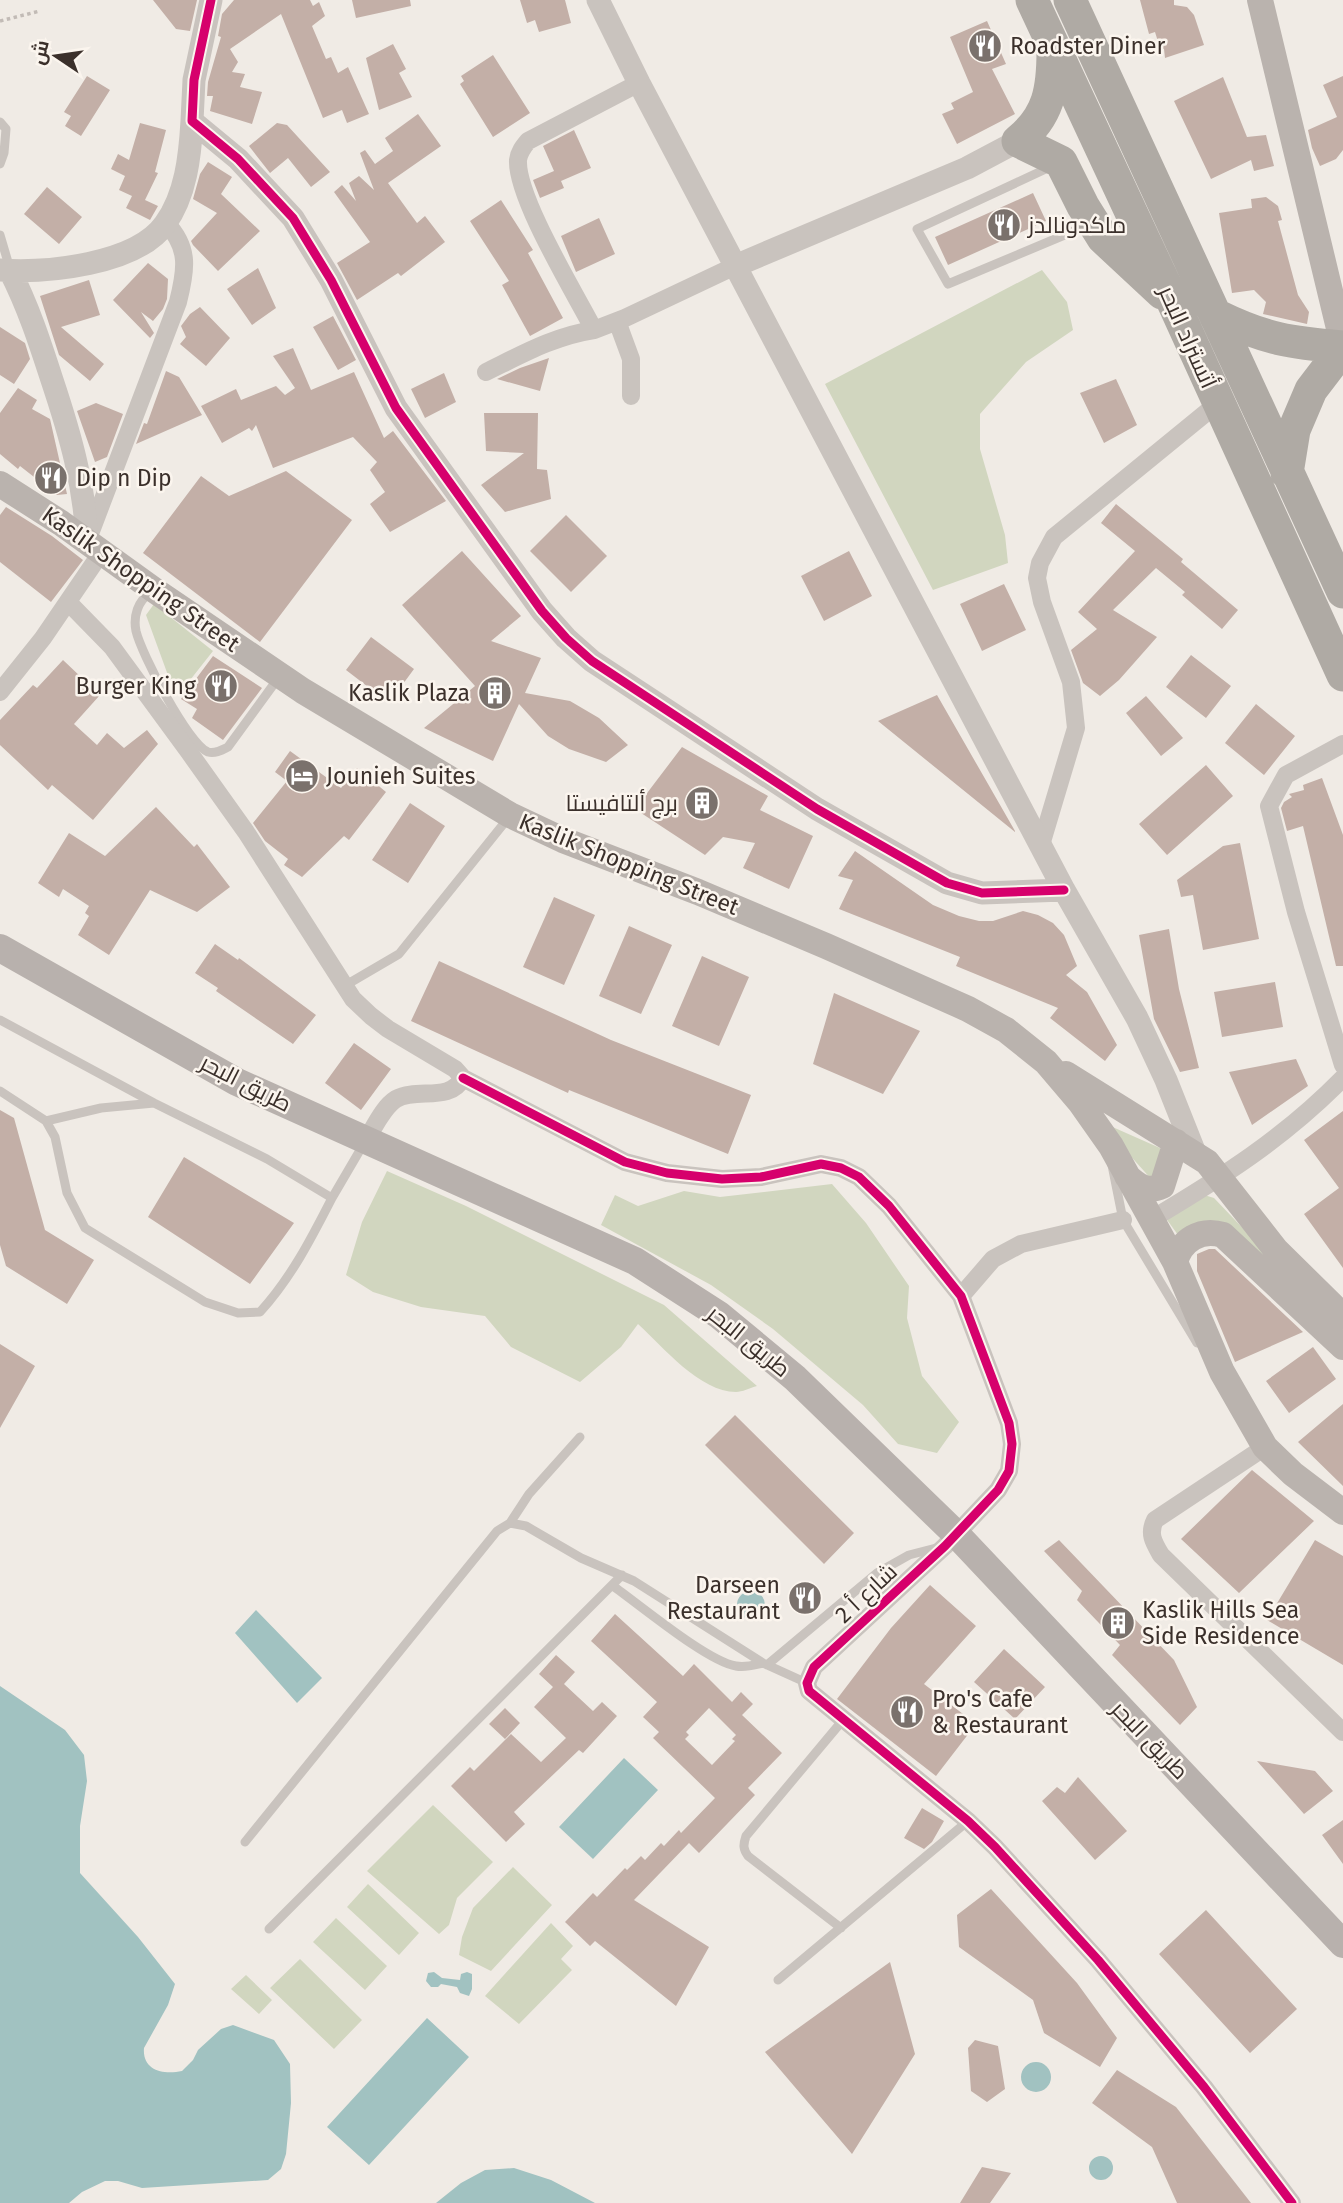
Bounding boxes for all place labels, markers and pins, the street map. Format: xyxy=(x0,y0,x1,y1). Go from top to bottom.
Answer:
restaurant icon: Roadster Diner xyxy=(966,27,1004,65)
place label: Roadster Diner xyxy=(1010,32,1166,60)
restaurant icon: ماكدونالدز xyxy=(985,206,1023,244)
place label: ماكدونالدز xyxy=(1026,211,1126,239)
restaurant icon: Dip n Dip xyxy=(32,459,70,497)
place label: Dip n Dip xyxy=(76,464,172,492)
restaurant icon: Burger King xyxy=(202,667,240,705)
place label: Burger King xyxy=(76,672,196,700)
building icon: Kaslik Plaza xyxy=(476,674,514,712)
place label: Kaslik Plaza xyxy=(348,679,470,707)
hotel icon: Jounieh Suites xyxy=(283,757,321,795)
place label: Jounieh Suites xyxy=(326,762,476,790)
building icon: برج ألتافيستا xyxy=(683,784,721,822)
place label: برج ألتافيستا xyxy=(565,788,678,819)
place label: Darseen Restaurant xyxy=(667,1571,781,1625)
restaurant icon: Darseen Restaurant xyxy=(786,1579,824,1617)
place label: Kaslik Hills Sea Side Residence xyxy=(1142,1596,1300,1650)
building icon: Kaslik Hills Sea Side Residence xyxy=(1099,1604,1137,1642)
place label: Pro's Cafe & Restaurant xyxy=(932,1685,1069,1739)
restaurant icon: Pro's Cafe & Restaurant xyxy=(888,1693,926,1731)

